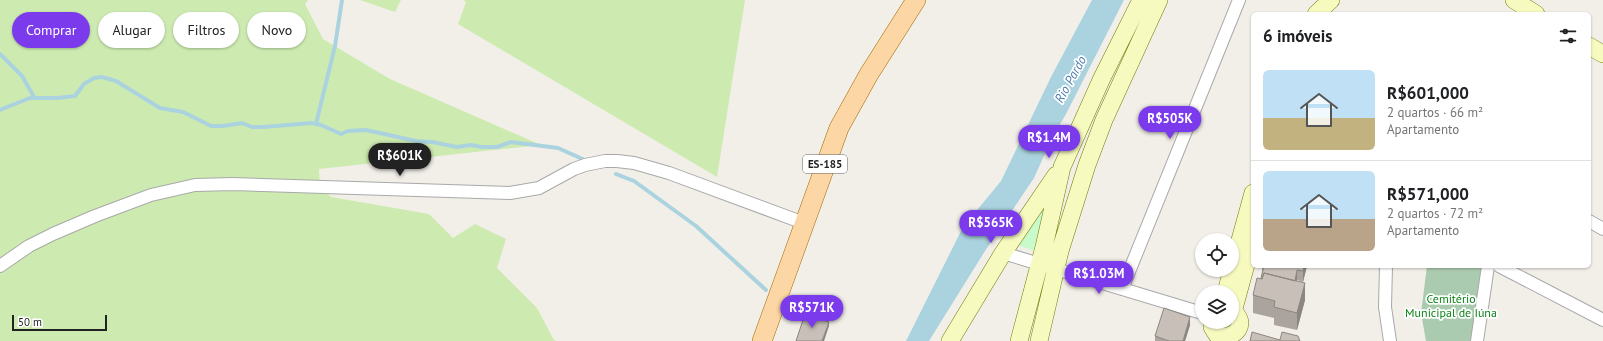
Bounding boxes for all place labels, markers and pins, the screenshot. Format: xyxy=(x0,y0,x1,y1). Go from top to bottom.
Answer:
pin: R$505K xyxy=(1137,106,1203,140)
pin: R$1.4M xyxy=(1016,125,1082,159)
pin: R$601K xyxy=(367,143,433,177)
pin: R$565K xyxy=(958,210,1024,244)
pin: R$1.03M xyxy=(1062,261,1136,295)
pin: R$571K xyxy=(779,295,845,329)

